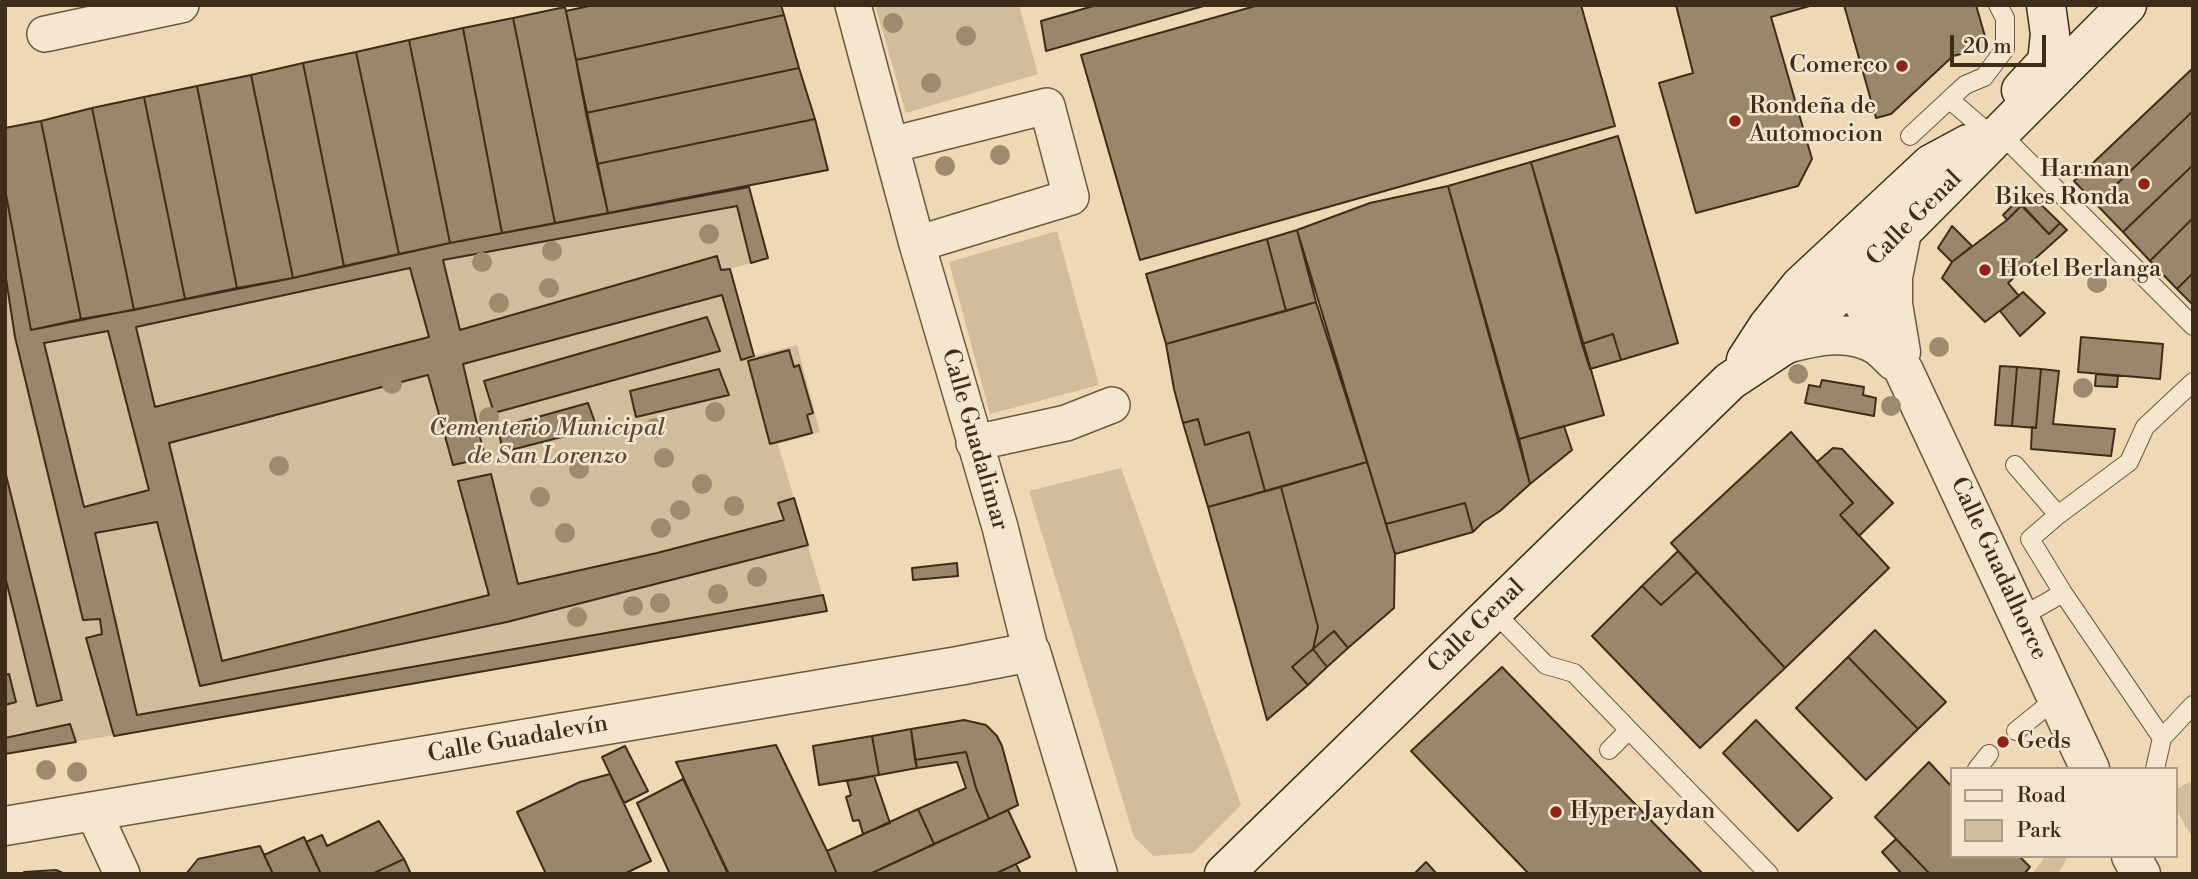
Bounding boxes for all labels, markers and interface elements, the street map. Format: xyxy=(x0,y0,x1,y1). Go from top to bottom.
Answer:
scale bar xyxy=(1953,21,2049,65)
text: 20 m xyxy=(1963,34,2012,60)
place label: Comerco xyxy=(1789,52,1888,80)
marker: Comerco xyxy=(1894,58,1910,74)
place label: Rondeña de Automocion xyxy=(1749,93,1883,149)
marker: Rondeña de Automocion xyxy=(1727,113,1743,129)
place label: Harman Bikes Ronda xyxy=(1995,156,2130,212)
street label: Calle Genal xyxy=(1861,165,1969,273)
marker: Harman Bikes Ronda xyxy=(2136,176,2152,192)
place label: Hotel Berlanga xyxy=(1999,256,2161,284)
marker: Hotel Berlanga xyxy=(1977,262,1993,278)
street label: Calle Guadalimar xyxy=(934,346,1014,534)
park label: Cementerio Municipal de San Lorenzo xyxy=(429,415,665,471)
street label: Calle Guadalhorce xyxy=(1943,473,2053,665)
street label: Calle Genal xyxy=(1423,574,1531,680)
street label: Calle Guadalevín xyxy=(426,710,610,770)
place label: Geds xyxy=(2017,728,2071,756)
marker: Geds xyxy=(1995,734,2011,750)
legend xyxy=(1950,767,2177,858)
text: Road xyxy=(2017,783,2066,809)
place label: Hyper Jaydan xyxy=(1570,798,1715,826)
marker: Hyper Jaydan xyxy=(1548,804,1564,820)
text: Park xyxy=(2017,818,2061,844)

